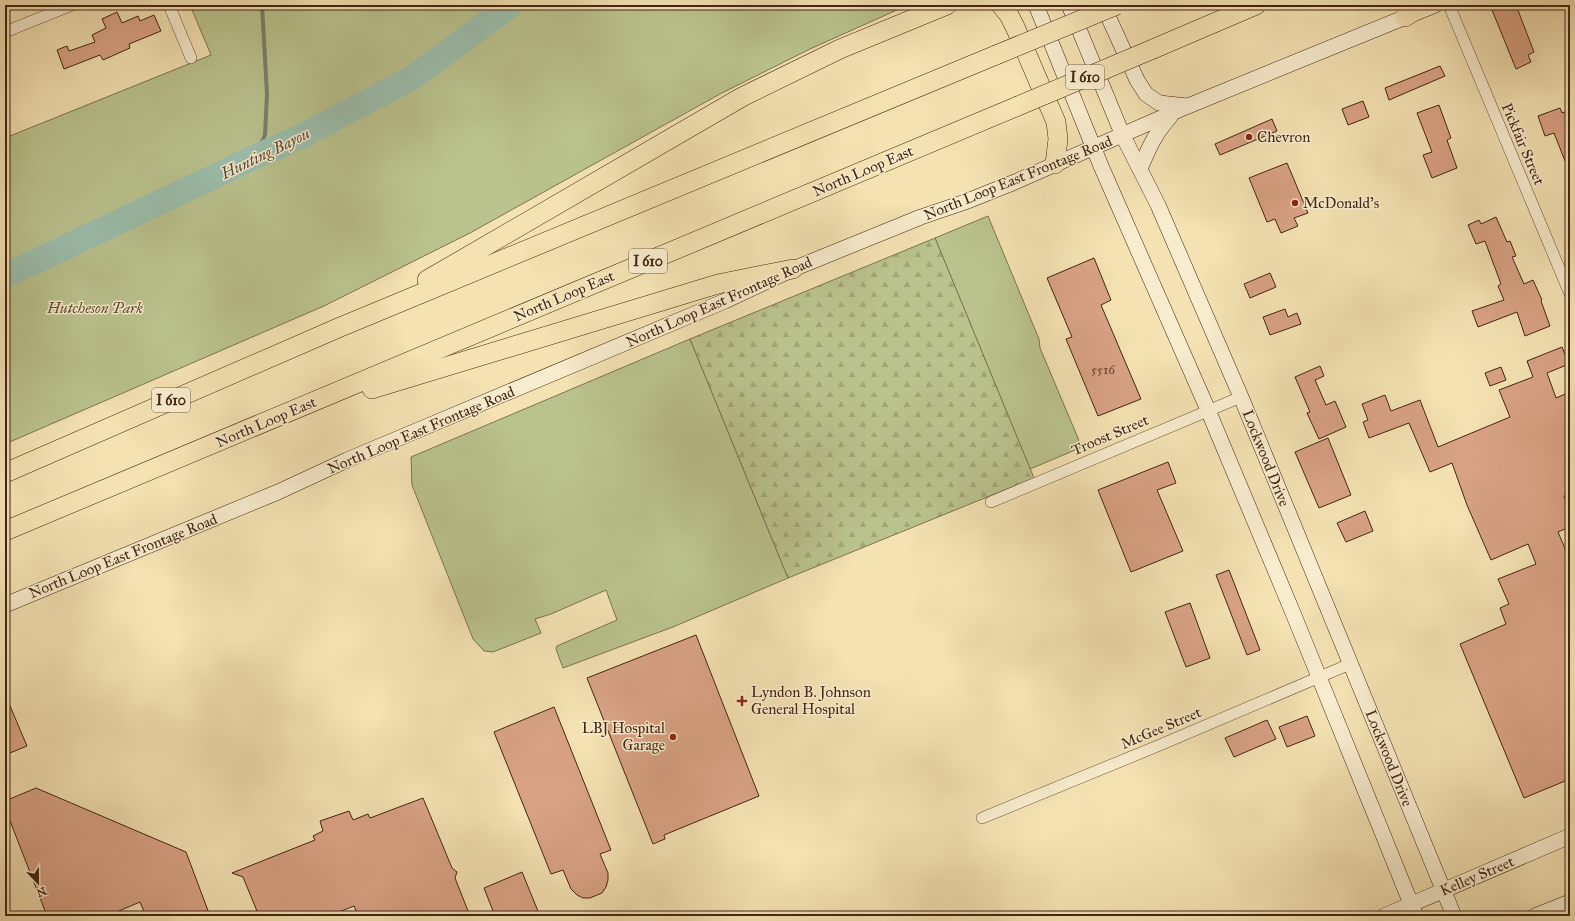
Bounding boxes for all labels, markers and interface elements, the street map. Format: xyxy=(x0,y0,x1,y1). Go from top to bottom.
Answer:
road number: I 610 xyxy=(1066,65,1104,89)
street label: Pickfair Street xyxy=(1498,100,1549,188)
water label: Hunting Bayou xyxy=(217,124,313,184)
place label: Chevron xyxy=(1257,128,1310,146)
street label: North Loop East Frontage Road xyxy=(921,132,1115,224)
marker: Chevron xyxy=(1244,132,1254,142)
street label: North Loop East xyxy=(810,141,917,200)
place label: McDonald's xyxy=(1303,194,1379,212)
marker: McDonald's xyxy=(1290,198,1300,208)
road number: I 610 xyxy=(629,249,667,273)
street label: North Loop East Frontage Road xyxy=(623,253,815,351)
street label: North Loop East xyxy=(511,266,618,325)
park label: Hutcheson Park xyxy=(46,299,143,317)
house number: 5516 xyxy=(1091,362,1115,378)
street label: North Loop East Frontage Road xyxy=(325,382,518,478)
road number: I 610 xyxy=(152,388,190,412)
street label: North Loop East xyxy=(213,392,320,451)
street label: Lockwood Drive xyxy=(1238,407,1294,509)
street label: Troost Street xyxy=(1069,410,1152,459)
street label: North Loop East Frontage Road xyxy=(26,510,220,602)
place label: Lyndon B. Johnson General Hospital xyxy=(751,683,871,718)
marker: Lyndon B. Johnson General Hospital xyxy=(736,695,748,707)
street label: McGee Street xyxy=(1118,703,1205,753)
street label: Lockwood Drive xyxy=(1361,707,1417,809)
place label: LBJ Hospital Garage xyxy=(582,719,666,754)
marker: LBJ Hospital Garage xyxy=(668,732,678,742)
street label: Kelley Street xyxy=(1437,852,1517,900)
north arrow xyxy=(18,863,58,903)
text: N xyxy=(34,884,48,900)

